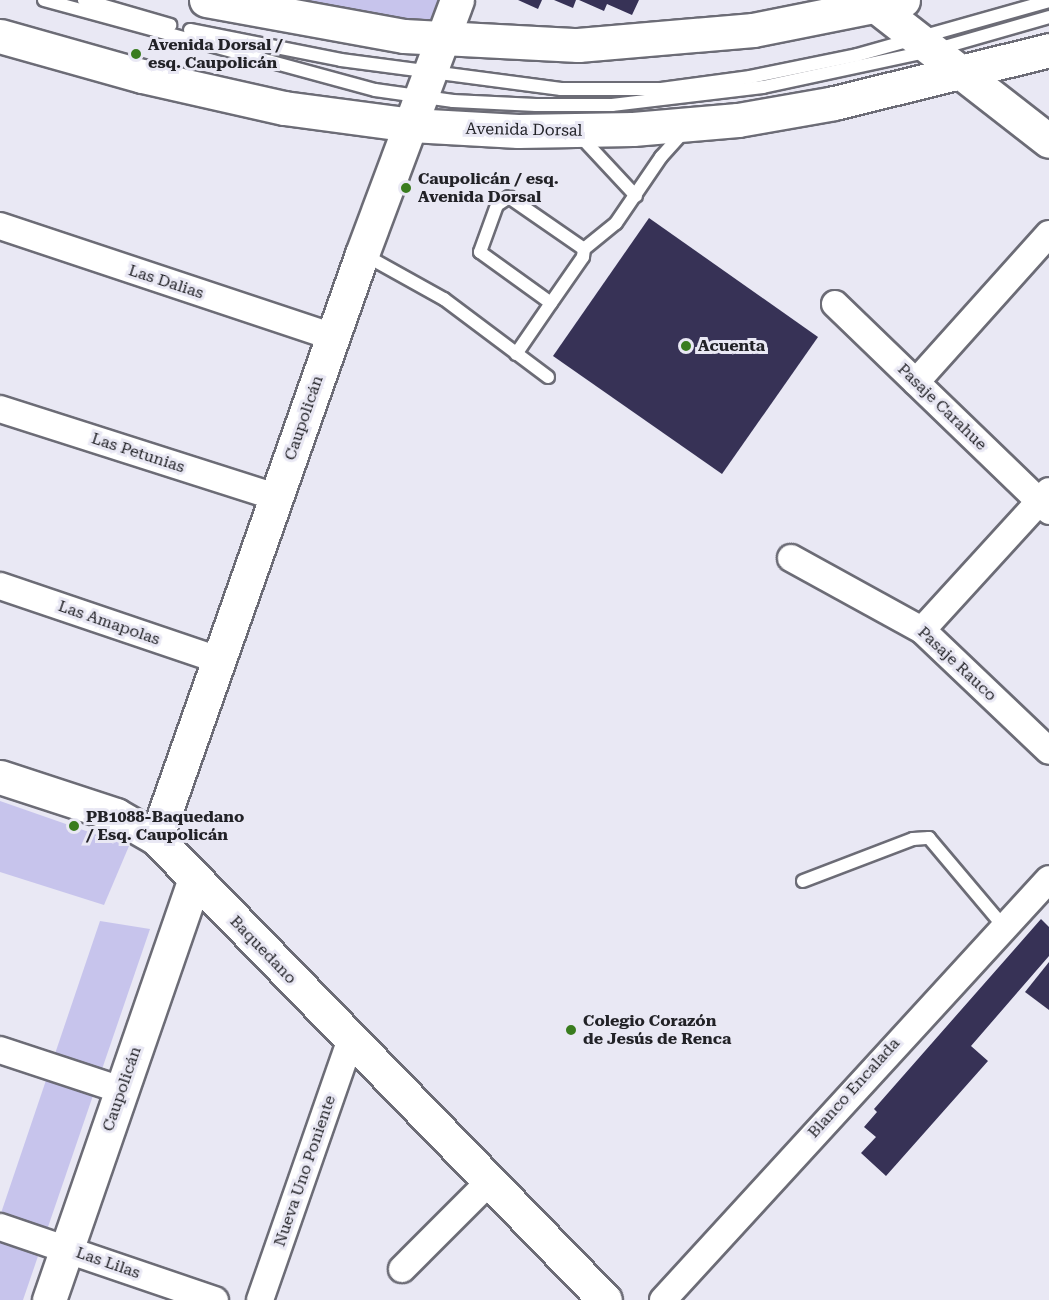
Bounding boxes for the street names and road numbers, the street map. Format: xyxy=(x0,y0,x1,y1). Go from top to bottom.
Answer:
street label: Avenida Dorsal xyxy=(465,119,583,141)
street label: Las Dalias xyxy=(126,261,206,303)
street label: Pasaje Carahue xyxy=(893,360,991,454)
street label: Caupolicán xyxy=(281,373,327,463)
street label: Las Petunias xyxy=(89,429,187,477)
street label: Las Amapolas xyxy=(56,597,162,649)
street label: Pasaje Rauco xyxy=(914,623,1000,705)
street label: Baquedano xyxy=(226,912,300,988)
street label: Blanco Encalada xyxy=(804,1034,904,1142)
street label: Caupolicán xyxy=(99,1044,145,1134)
street label: Nueva Uno Poniente xyxy=(270,1093,340,1249)
street label: Las Lilas xyxy=(73,1243,143,1283)

